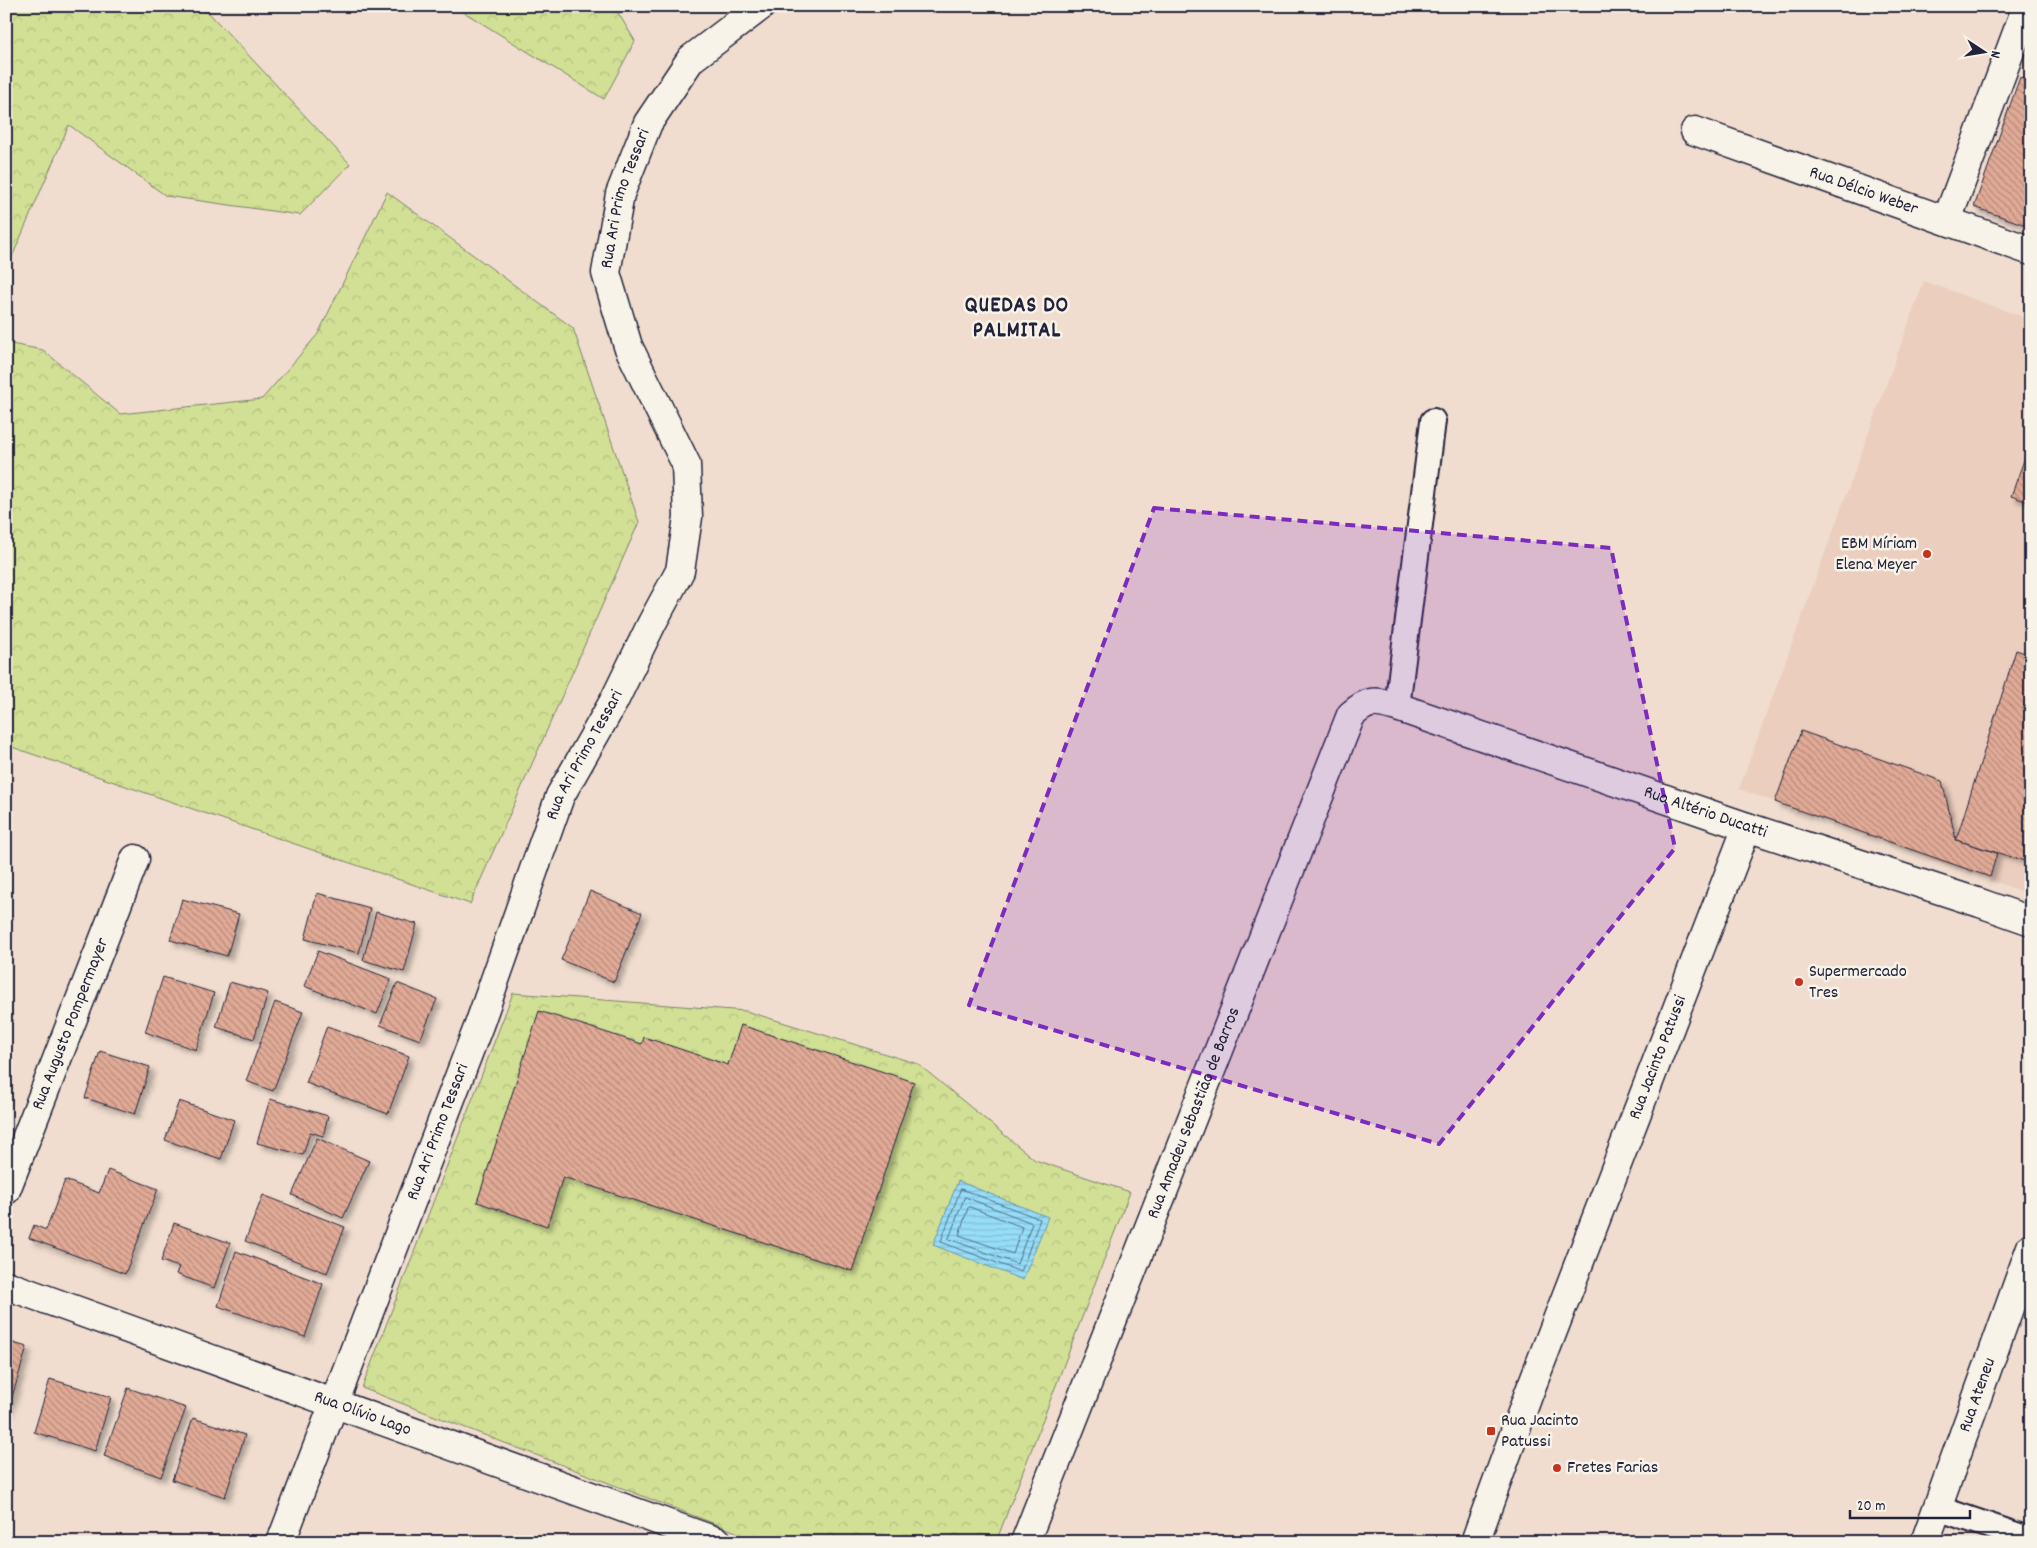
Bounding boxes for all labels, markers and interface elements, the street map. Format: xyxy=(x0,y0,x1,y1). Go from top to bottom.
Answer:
north arrow xyxy=(1960,28,2010,78)
text: N xyxy=(1984,49,2005,60)
street label: Rua Ari Primo Tessari xyxy=(595,125,657,270)
street label: Rua Délcio Weber xyxy=(1806,160,1922,222)
district label: QUEDAS DO PALMITAL xyxy=(965,291,1069,347)
place label: EBM Míriam Elena Meyer xyxy=(1835,532,1917,578)
marker: EBM Míriam Elena Meyer xyxy=(1921,548,1933,560)
street label: Rua Ari Primo Tessari xyxy=(540,686,630,824)
street label: Rua Altério Ducatti xyxy=(1640,780,1770,845)
street label: Rua Augusto Pompermayer xyxy=(26,934,116,1114)
place label: Supermercado Tres xyxy=(1809,960,1907,1006)
marker: Supermercado Tres xyxy=(1793,976,1805,988)
street label: Rua Jacinto Patussi xyxy=(1623,992,1693,1123)
street label: Rua Amadeu Sebastião de Barros xyxy=(1141,1004,1247,1223)
street label: Rua Ari Primo Tessari xyxy=(400,1060,476,1204)
street label: Rua Ateneu xyxy=(1953,1354,2003,1436)
street label: Rua Olívio Lago xyxy=(310,1385,415,1443)
place label: Rua Jacinto Patussi xyxy=(1501,1409,1579,1455)
marker: Rua Jacinto Patussi xyxy=(1485,1425,1497,1437)
place label: Fretes Farias xyxy=(1567,1456,1658,1481)
marker: Fretes Farias xyxy=(1551,1462,1563,1474)
scale bar xyxy=(1850,1488,1970,1520)
text: 20 m xyxy=(1857,1496,1885,1518)

